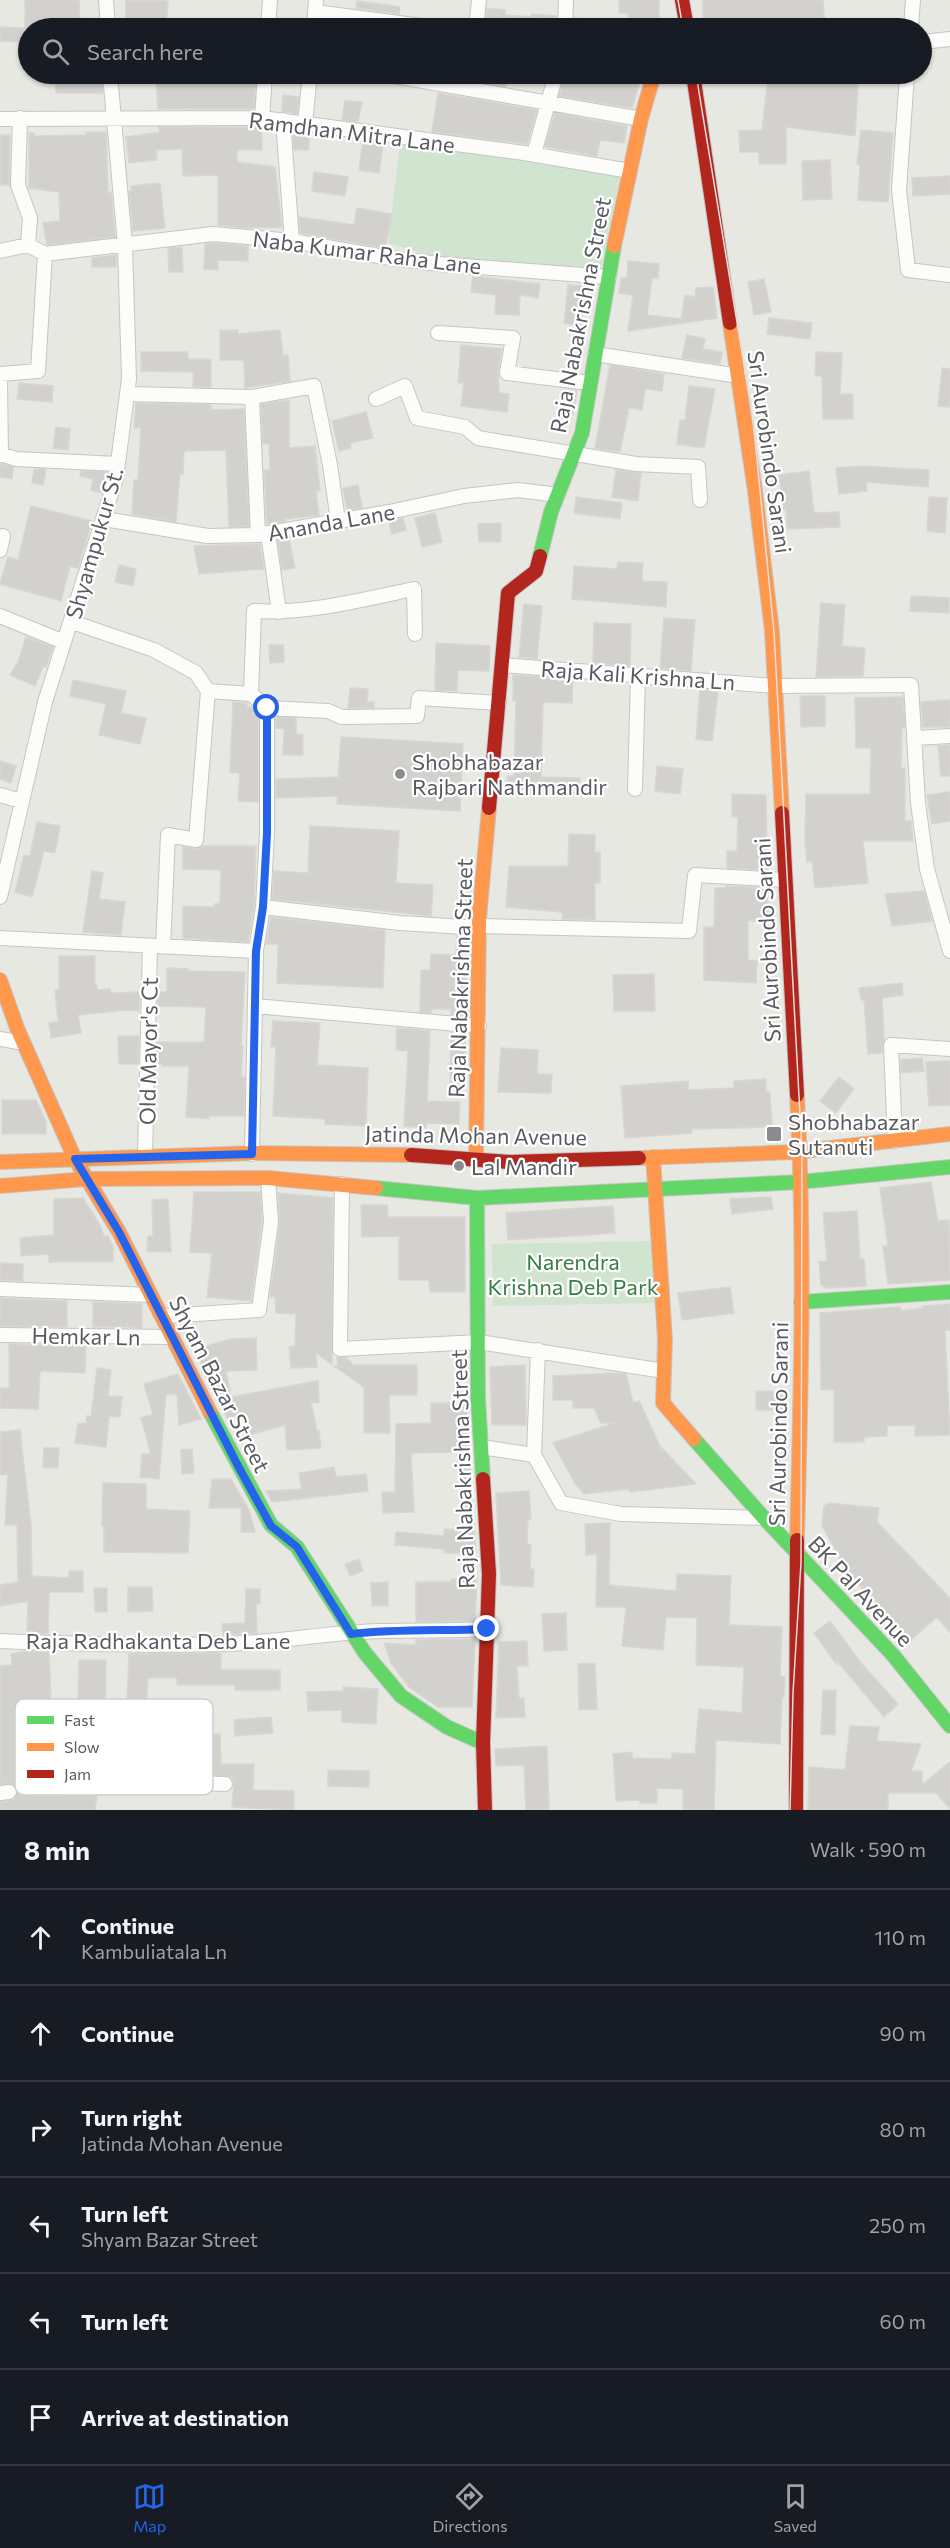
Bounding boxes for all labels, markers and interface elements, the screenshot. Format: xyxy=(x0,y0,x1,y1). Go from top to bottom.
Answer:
search box xyxy=(18,18,932,84)
icon: search xyxy=(39,35,72,68)
text: Search here xyxy=(87,38,203,65)
street label: Ramdhan Mitra Lane xyxy=(247,106,457,158)
street label: Raja Nabakrishna Street xyxy=(544,195,616,435)
street label: Naba Kumar Raha Lane xyxy=(251,225,483,279)
street label: Sri Aurobindo Sarani xyxy=(742,349,798,555)
street label: Shyampukur St. xyxy=(59,464,129,622)
street label: Ananda Lane xyxy=(265,498,397,546)
street label: Raja Kali Krishna Ln xyxy=(540,655,736,695)
route start xyxy=(253,694,279,720)
place label: Shobhabazar Rajbari Nathmandir xyxy=(412,748,607,800)
marker: Shobhabazar Rajbari Nathmandir xyxy=(393,767,407,781)
street label: Sri Aurobindo Sarani xyxy=(748,837,786,1043)
street label: Raja Nabakrishna Street xyxy=(442,858,478,1098)
street label: Old Mayor's Ct xyxy=(133,977,163,1125)
place label: Shobhabazar Sutanuti xyxy=(788,1108,920,1160)
street label: Jatinda Mohan Avenue xyxy=(365,1120,587,1150)
marker: Shobhabazar Sutanuti xyxy=(765,1125,783,1143)
place label: Lal Mandir xyxy=(471,1153,577,1180)
marker: Lal Mandir xyxy=(452,1159,466,1173)
park label: Narendra Krishna Deb Park xyxy=(487,1248,659,1300)
street label: Shyam Bazar Street xyxy=(164,1291,276,1477)
street label: Hemkar Ln xyxy=(31,1322,141,1350)
street label: Sri Aurobindo Sarani xyxy=(763,1322,793,1526)
street label: Raja Nabakrishna Street xyxy=(444,1349,480,1589)
street label: BK Pal Avenue xyxy=(803,1530,919,1652)
route end xyxy=(473,1615,499,1641)
street label: Raja Radhakanta Deb Lane xyxy=(26,1627,290,1654)
legend xyxy=(15,1699,213,1795)
text: Fast xyxy=(64,1710,95,1729)
text: Slow xyxy=(64,1737,100,1756)
text: Jam xyxy=(64,1764,91,1783)
text: 8 min xyxy=(24,1834,90,1865)
text: Walk · 590 m xyxy=(810,1837,926,1861)
text: Continue xyxy=(81,1912,174,1939)
icon: ahead xyxy=(24,1921,57,1954)
text: 110 m xyxy=(875,1925,926,1949)
text: Kambuliatala Ln xyxy=(81,1939,227,1963)
icon: ahead xyxy=(24,2017,57,2050)
text: Continue xyxy=(81,2020,174,2047)
text: 90 m xyxy=(880,2021,926,2045)
text: Turn right xyxy=(81,2104,182,2131)
icon: right xyxy=(24,2113,57,2146)
text: 80 m xyxy=(880,2117,926,2141)
text: Jatinda Mohan Avenue xyxy=(81,2131,283,2155)
text: Turn left xyxy=(81,2200,168,2227)
icon: left xyxy=(24,2209,57,2242)
text: 250 m xyxy=(869,2213,926,2237)
text: Shyam Bazar Street xyxy=(81,2227,258,2251)
icon: left xyxy=(24,2305,57,2338)
text: Turn left xyxy=(81,2308,168,2335)
text: 60 m xyxy=(880,2309,926,2333)
icon: arrive xyxy=(24,2401,57,2434)
text: Arrive at destination xyxy=(81,2404,289,2431)
tab: Map xyxy=(133,2480,166,2535)
tab: Directions xyxy=(432,2480,507,2535)
tab: Saved xyxy=(774,2480,817,2535)

